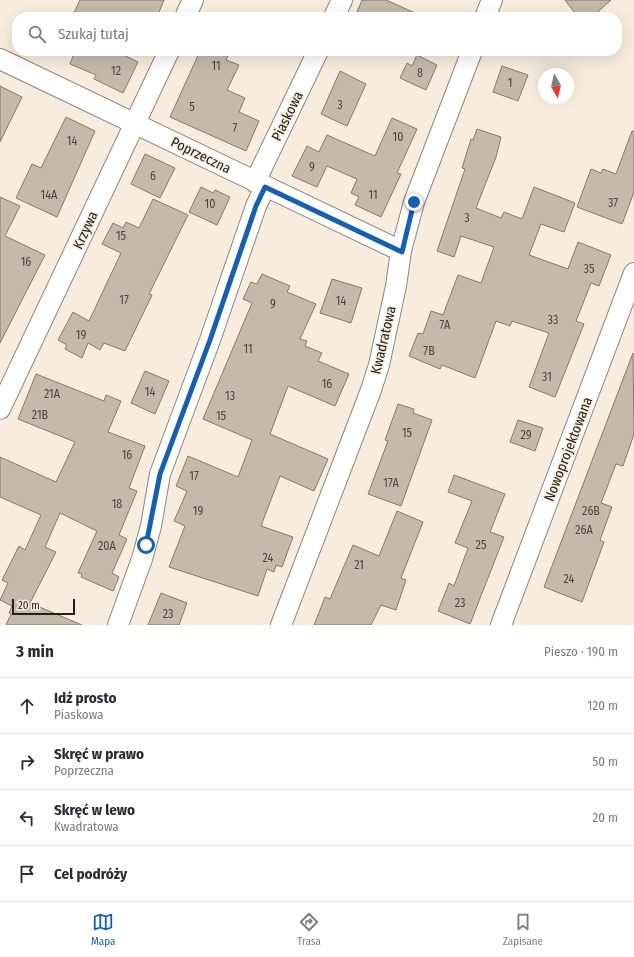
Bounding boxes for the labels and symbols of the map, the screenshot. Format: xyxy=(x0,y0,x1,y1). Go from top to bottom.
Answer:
house number: 11 xyxy=(211,59,221,73)
house number: 12 xyxy=(111,64,121,78)
house number: 8 xyxy=(417,66,423,80)
north arrow xyxy=(538,68,574,104)
house number: 1 xyxy=(508,76,512,90)
street label: Piaskowa xyxy=(268,88,307,144)
house number: 3 xyxy=(337,98,343,112)
house number: 5 xyxy=(189,100,195,114)
house number: 7 xyxy=(233,121,238,135)
house number: 10 xyxy=(393,130,403,144)
house number: 14 xyxy=(67,134,77,148)
street label: Poprzeczna xyxy=(168,134,234,177)
house number: 9 xyxy=(309,160,315,174)
house number: 6 xyxy=(150,169,156,183)
house number: 14A xyxy=(41,188,58,202)
house number: 11 xyxy=(368,188,378,202)
route end xyxy=(405,193,423,211)
house number: 37 xyxy=(608,196,618,210)
house number: 10 xyxy=(205,197,215,211)
street label: Krzywa xyxy=(69,208,102,252)
house number: 3 xyxy=(464,211,470,225)
house number: 15 xyxy=(116,229,127,243)
house number: 16 xyxy=(21,255,31,269)
house number: 35 xyxy=(584,262,595,276)
house number: 17 xyxy=(119,293,129,307)
house number: 14 xyxy=(336,294,346,308)
house number: 9 xyxy=(270,297,276,311)
street label: Kwadratowa xyxy=(367,304,400,376)
house number: 33 xyxy=(548,313,558,327)
house number: 7A xyxy=(440,318,451,332)
house number: 19 xyxy=(76,328,86,342)
house number: 11 xyxy=(243,342,253,356)
house number: 7B xyxy=(423,344,435,358)
house number: 31 xyxy=(542,370,552,384)
house number: 16 xyxy=(322,377,332,391)
house number: 14 xyxy=(145,385,155,399)
house number: 21A xyxy=(44,387,61,401)
house number: 13 xyxy=(225,389,235,403)
street label: Nowoprojektowana xyxy=(541,394,596,504)
house number: 21B xyxy=(32,408,49,422)
house number: 15 xyxy=(216,409,227,423)
house number: 15 xyxy=(402,426,413,440)
house number: 29 xyxy=(520,428,532,442)
house number: 16 xyxy=(122,448,132,462)
house number: 17 xyxy=(189,469,199,483)
house number: 17A xyxy=(383,476,399,490)
house number: 18 xyxy=(112,497,122,511)
house number: 19 xyxy=(193,504,203,518)
house number: 26B xyxy=(582,504,600,518)
house number: 26A xyxy=(575,523,593,537)
route start xyxy=(137,536,155,554)
house number: 25 xyxy=(476,538,487,552)
house number: 20A xyxy=(98,539,117,553)
house number: 24 xyxy=(263,551,274,565)
house number: 21 xyxy=(354,558,364,572)
house number: 24 xyxy=(564,572,575,586)
house number: 23 xyxy=(455,596,465,610)
scale bar xyxy=(12,597,75,616)
house number: 23 xyxy=(163,607,173,621)

